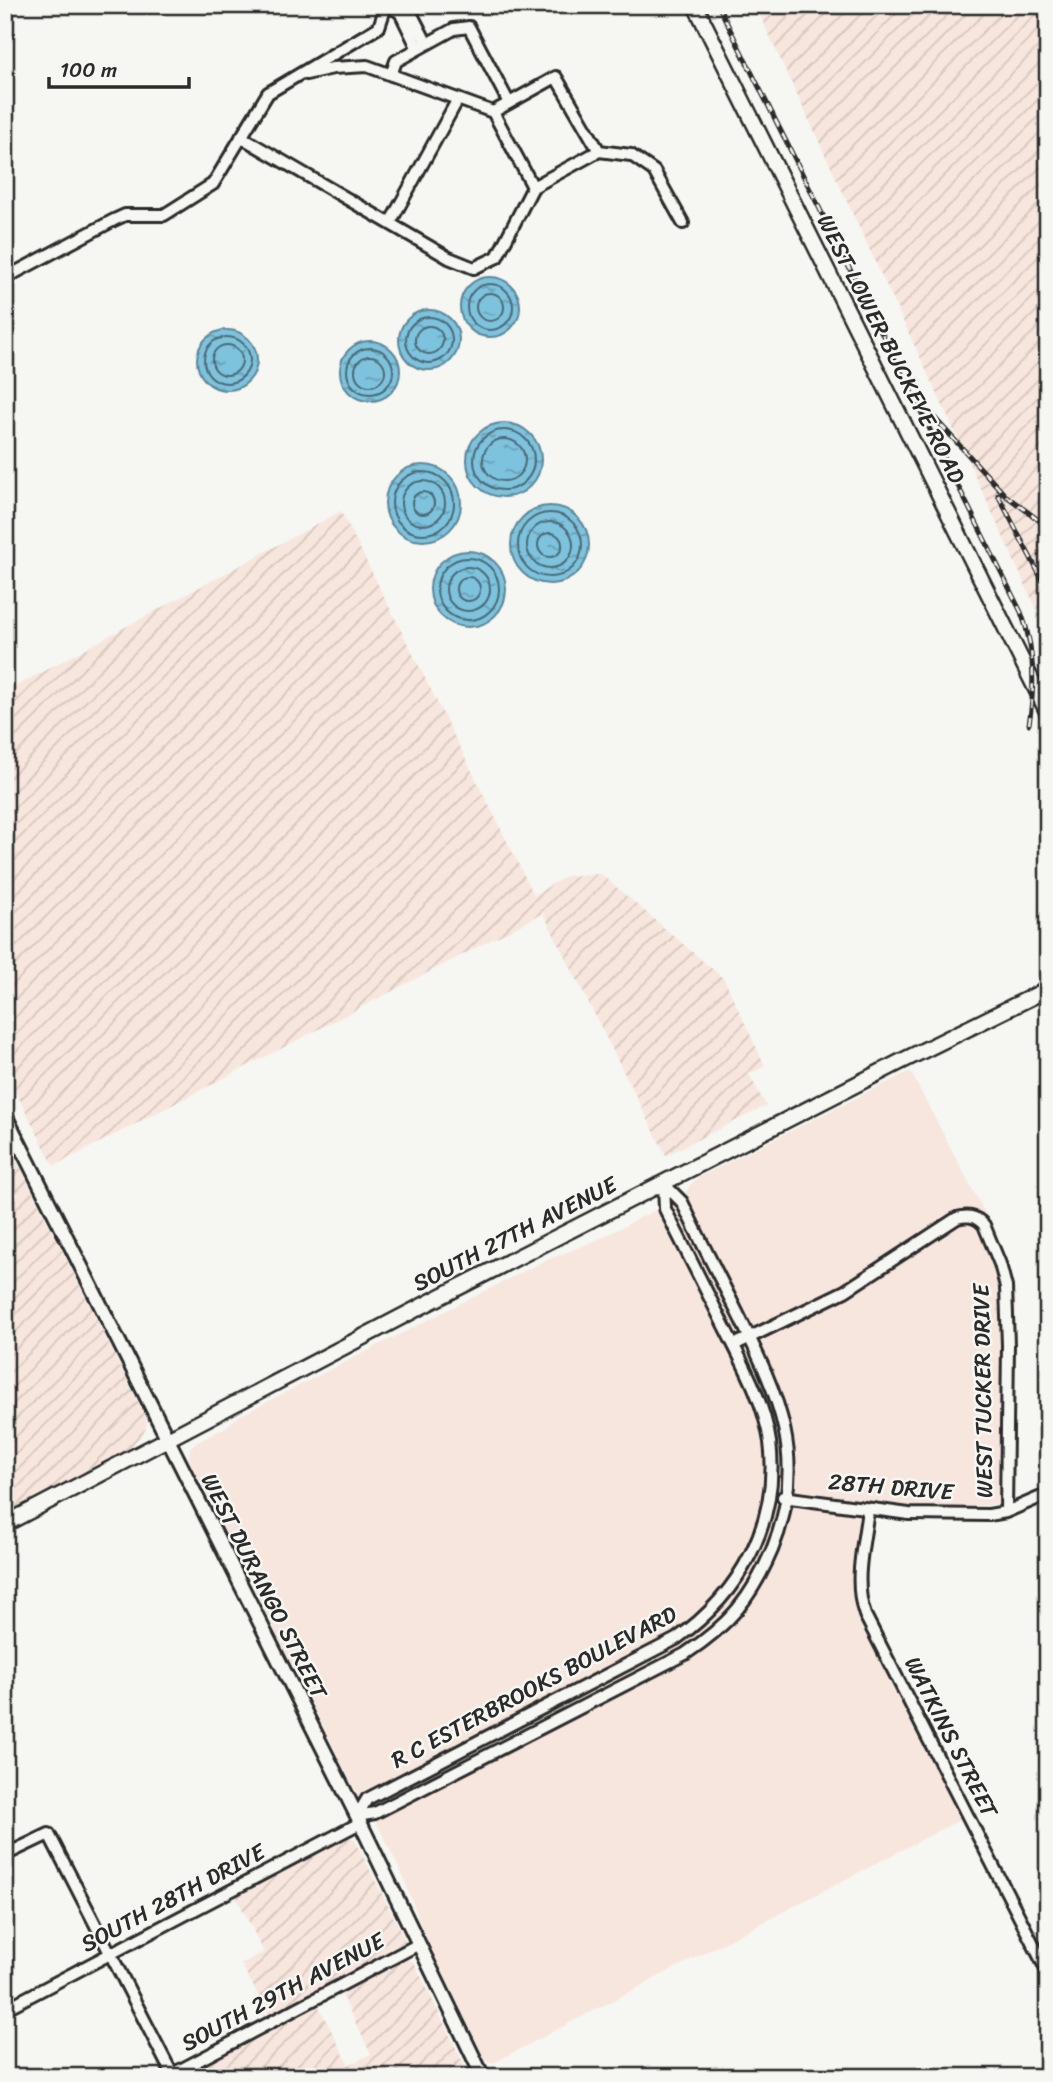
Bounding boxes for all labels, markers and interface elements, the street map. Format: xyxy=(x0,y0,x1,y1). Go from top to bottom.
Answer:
scale bar xyxy=(49,46,189,90)
text: 100 m xyxy=(60,51,117,89)
street label: WEST LOWER BUCKEYE ROAD xyxy=(805,207,977,491)
street label: SOUTH 27TH AVENUE xyxy=(405,1164,626,1303)
street label: WEST TUCKER DRIVE xyxy=(961,1282,1005,1498)
street label: 28TH DRIVE xyxy=(827,1461,956,1513)
street label: WEST DURANGO STREET xyxy=(189,1466,340,1708)
street label: R C ESTERBROOKS BOULEVARD xyxy=(383,1594,685,1780)
street label: WATKINS STREET xyxy=(893,1649,1010,1826)
street label: SOUTH 28TH DRIVE xyxy=(73,1831,274,1964)
street label: SOUTH 29TH AVENUE xyxy=(174,1920,394,2063)

